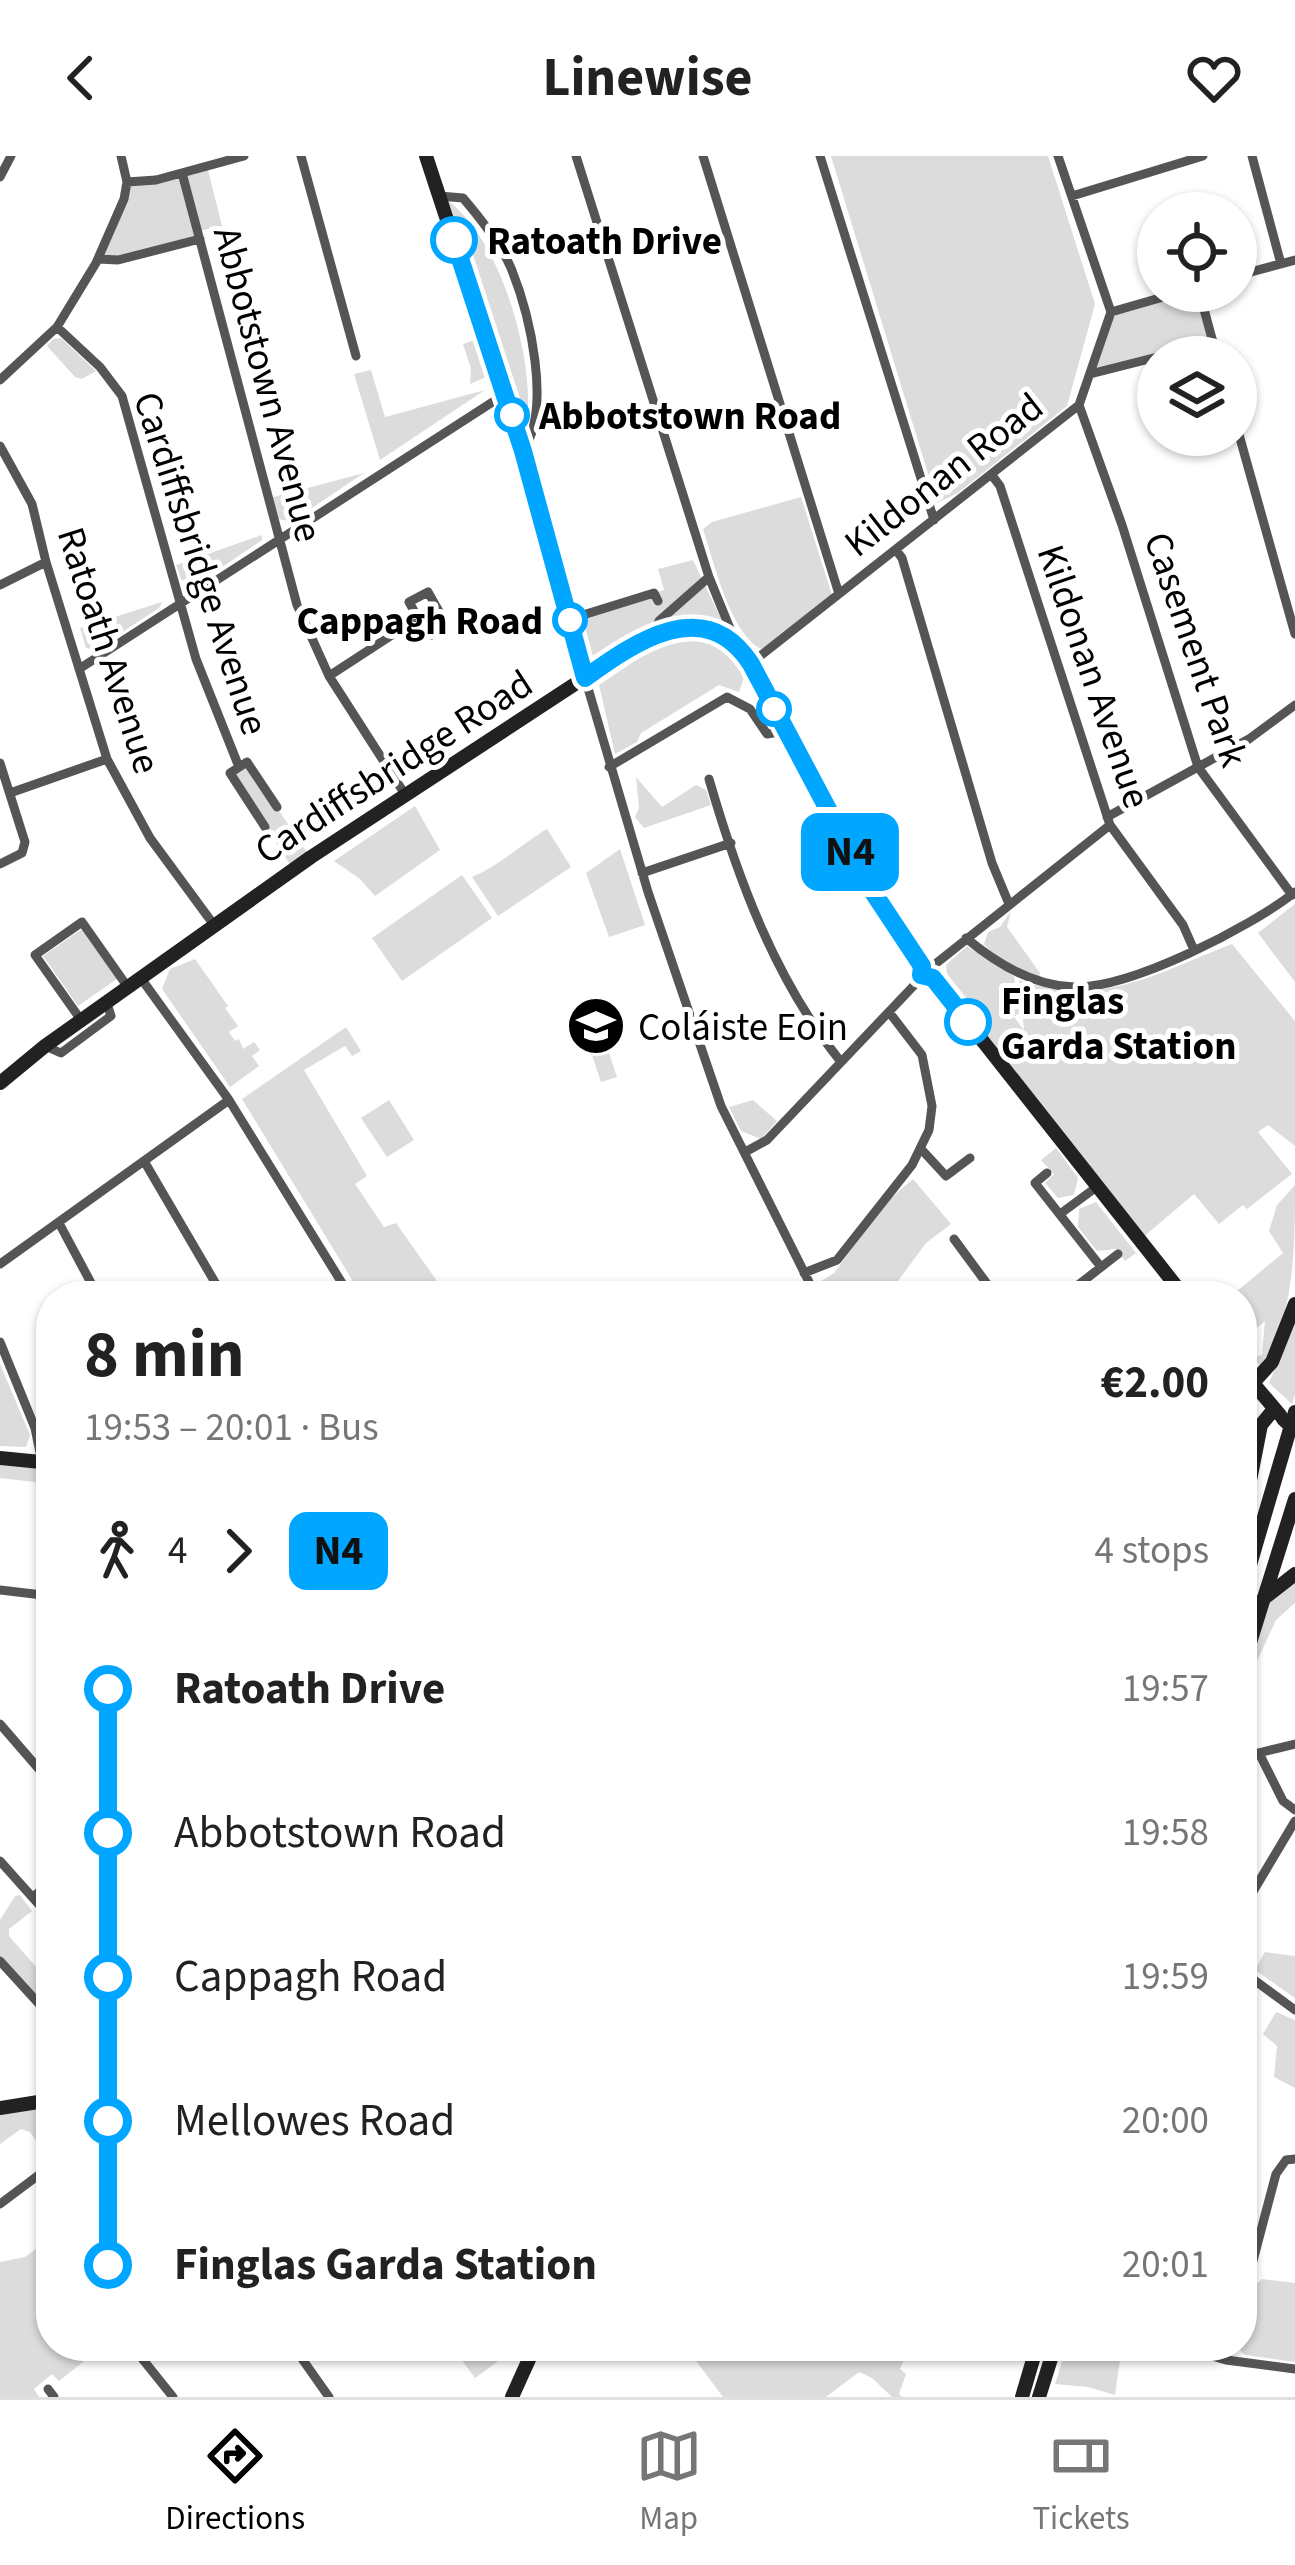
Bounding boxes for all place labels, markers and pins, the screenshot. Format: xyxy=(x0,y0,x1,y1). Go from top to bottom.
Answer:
place label: Ratoath Drive xyxy=(487,214,722,270)
marker: Ratoath Drive xyxy=(432,218,476,262)
place label: Abbotstown Road xyxy=(538,389,841,445)
marker: Abbotstown Road xyxy=(496,399,528,431)
place label: Cappagh Road xyxy=(296,594,543,650)
marker: Cappagh Road xyxy=(554,604,586,636)
unlabelled marker xyxy=(758,693,790,725)
place label: Finglas Garda Station xyxy=(1001,974,1237,1075)
school or university icon: Coláiste Eoin xyxy=(565,995,627,1057)
place label: Coláiste Eoin xyxy=(638,1000,848,1056)
marker: Finglas Garda Station xyxy=(946,1000,990,1044)

